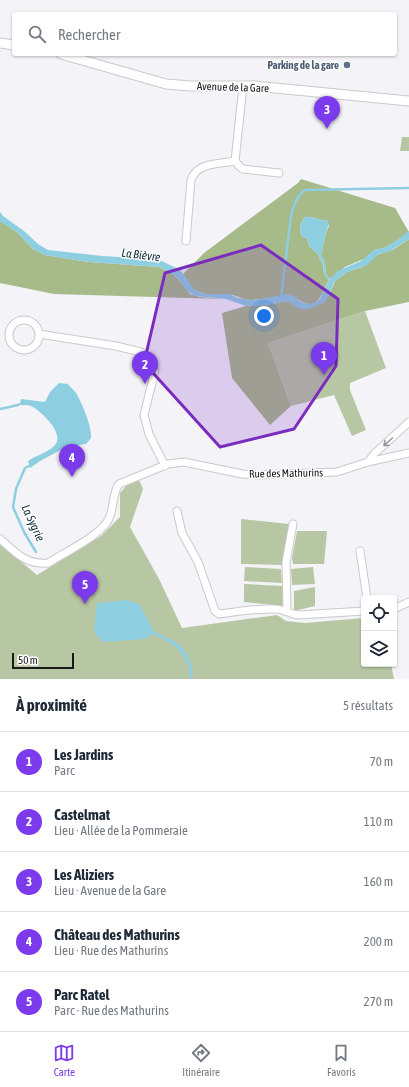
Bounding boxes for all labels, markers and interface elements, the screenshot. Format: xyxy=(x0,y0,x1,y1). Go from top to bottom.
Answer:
search box xyxy=(12,12,397,56)
icon: search xyxy=(26,23,48,45)
text: Rechercher xyxy=(58,26,120,43)
place label: Parking de la gare xyxy=(267,59,339,71)
marker: Parking de la gare xyxy=(342,60,352,70)
street label: Avenue de la Gare xyxy=(197,80,269,94)
pin: 3 xyxy=(314,96,340,129)
water label: La Bièvre xyxy=(121,246,162,264)
your location xyxy=(254,306,274,326)
pin: 1 xyxy=(311,342,337,375)
pin: 2 xyxy=(132,351,158,384)
one-way arrow xyxy=(383,437,393,446)
pin: 4 xyxy=(59,444,85,477)
street label: Rue des Mathurins xyxy=(249,466,323,480)
water label: La Sygrie xyxy=(18,502,48,544)
pin: 5 xyxy=(72,571,98,604)
map controls xyxy=(361,595,397,667)
button: locate xyxy=(361,595,397,631)
button: layers xyxy=(361,631,397,667)
scale bar xyxy=(12,651,74,670)
text: 50 m xyxy=(18,654,38,666)
text: À proximité xyxy=(16,695,87,715)
text: 5 résultats xyxy=(343,698,393,713)
text: Les Jardins xyxy=(54,746,113,763)
text: 1 xyxy=(26,754,32,769)
text: 70 m xyxy=(370,754,393,769)
text: Parc xyxy=(54,763,75,778)
text: Castelmat xyxy=(54,806,110,823)
text: 2 xyxy=(26,814,32,829)
text: 110 m xyxy=(364,814,393,829)
text: Lieu · Allée de la Pommeraie xyxy=(54,823,188,838)
text: Les Aliziers xyxy=(54,866,114,883)
text: 3 xyxy=(26,874,32,889)
text: 160 m xyxy=(364,874,393,889)
text: Lieu · Avenue de la Gare xyxy=(54,883,166,898)
text: Château des Mathurins xyxy=(54,926,180,943)
text: 4 xyxy=(26,934,32,949)
text: 200 m xyxy=(364,934,393,949)
text: Lieu · Rue des Mathurins xyxy=(54,943,168,958)
text: Parc Ratel xyxy=(54,986,110,1003)
text: 5 xyxy=(26,994,32,1009)
text: 270 m xyxy=(364,994,393,1009)
text: Parc · Rue des Mathurins xyxy=(54,1003,169,1018)
tab: Carte xyxy=(53,1042,75,1078)
tab: Itinéraire xyxy=(182,1042,220,1078)
tab: Favoris xyxy=(327,1042,356,1078)

